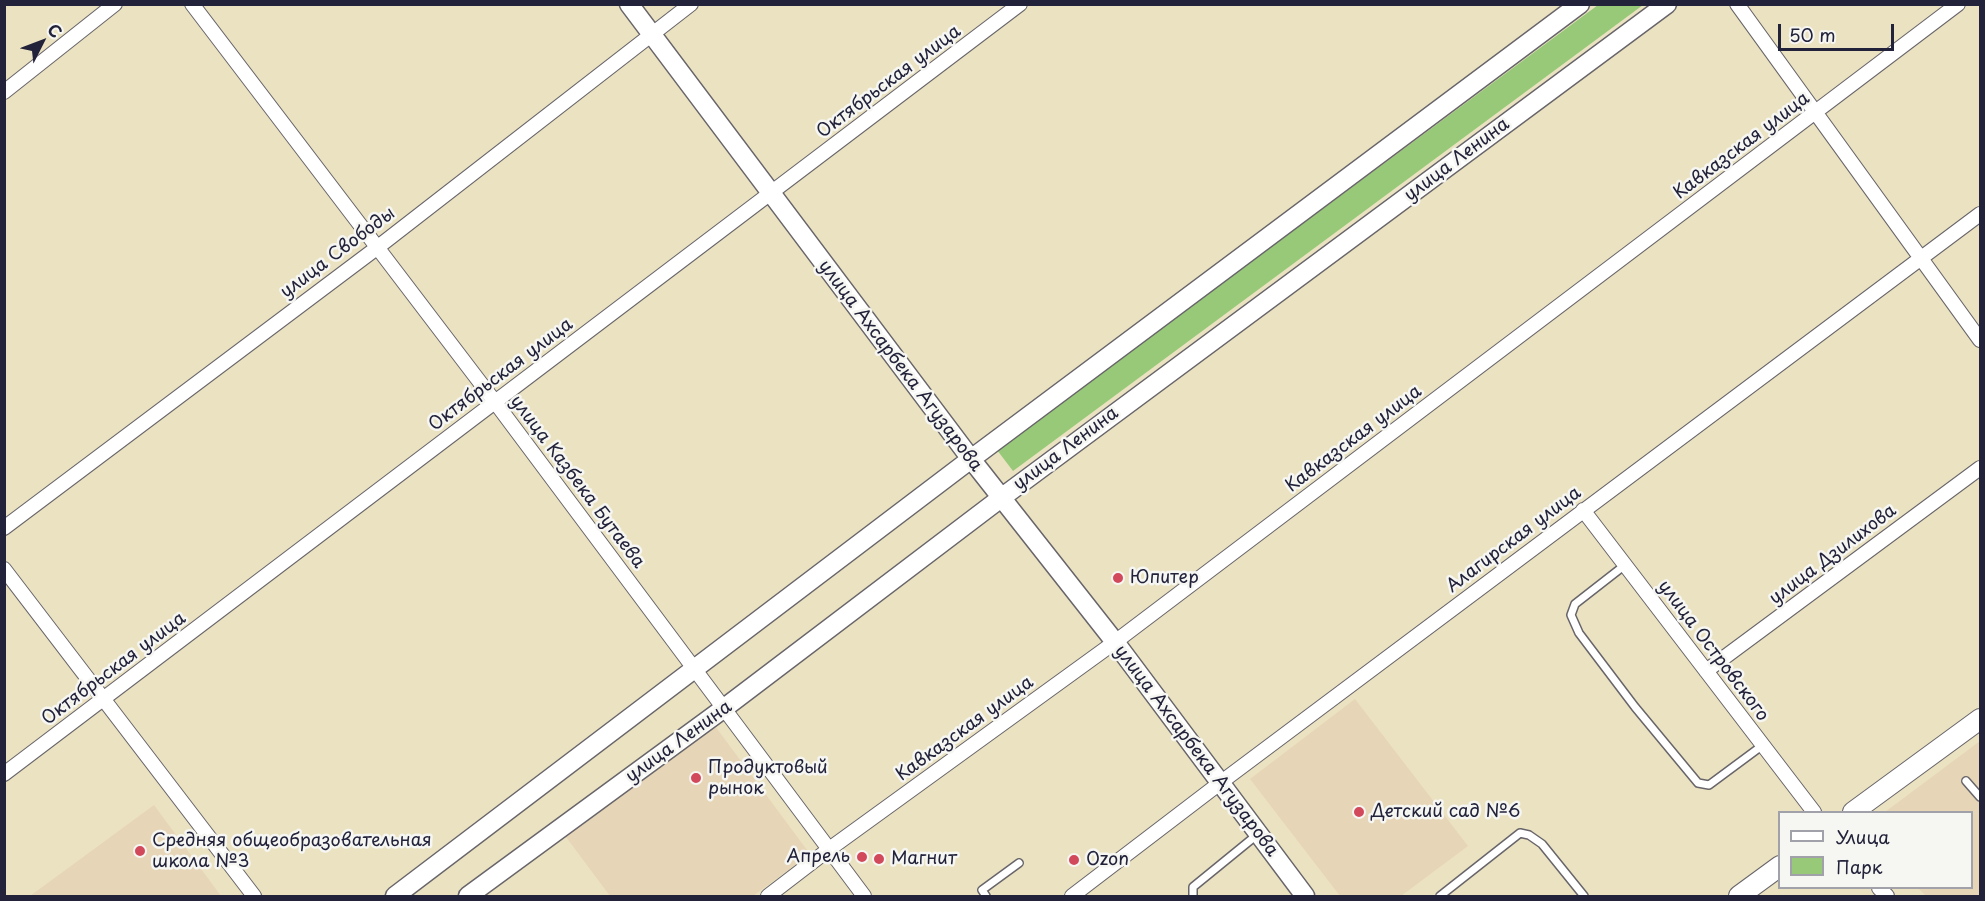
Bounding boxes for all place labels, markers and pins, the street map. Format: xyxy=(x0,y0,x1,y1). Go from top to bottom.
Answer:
place label: Юпитер xyxy=(1130,567,1199,589)
marker: Юпитер xyxy=(1111,571,1125,585)
place label: Продуктовый рынок xyxy=(708,757,828,800)
marker: Продуктовый рынок xyxy=(689,771,703,785)
place label: Детский сад №6 xyxy=(1371,801,1520,823)
marker: Детский сад №6 xyxy=(1352,805,1366,819)
place label: Средняя общеобразовательная школа №3 xyxy=(152,830,432,872)
marker: Средняя общеобразовательная школа №3 xyxy=(133,844,147,858)
place label: Апрель xyxy=(787,846,850,868)
place label: Магнит xyxy=(891,848,957,870)
place label: Ozon xyxy=(1086,849,1129,871)
marker: Апрель xyxy=(855,850,869,864)
marker: Магнит xyxy=(872,852,886,866)
marker: Ozon xyxy=(1067,853,1081,867)

